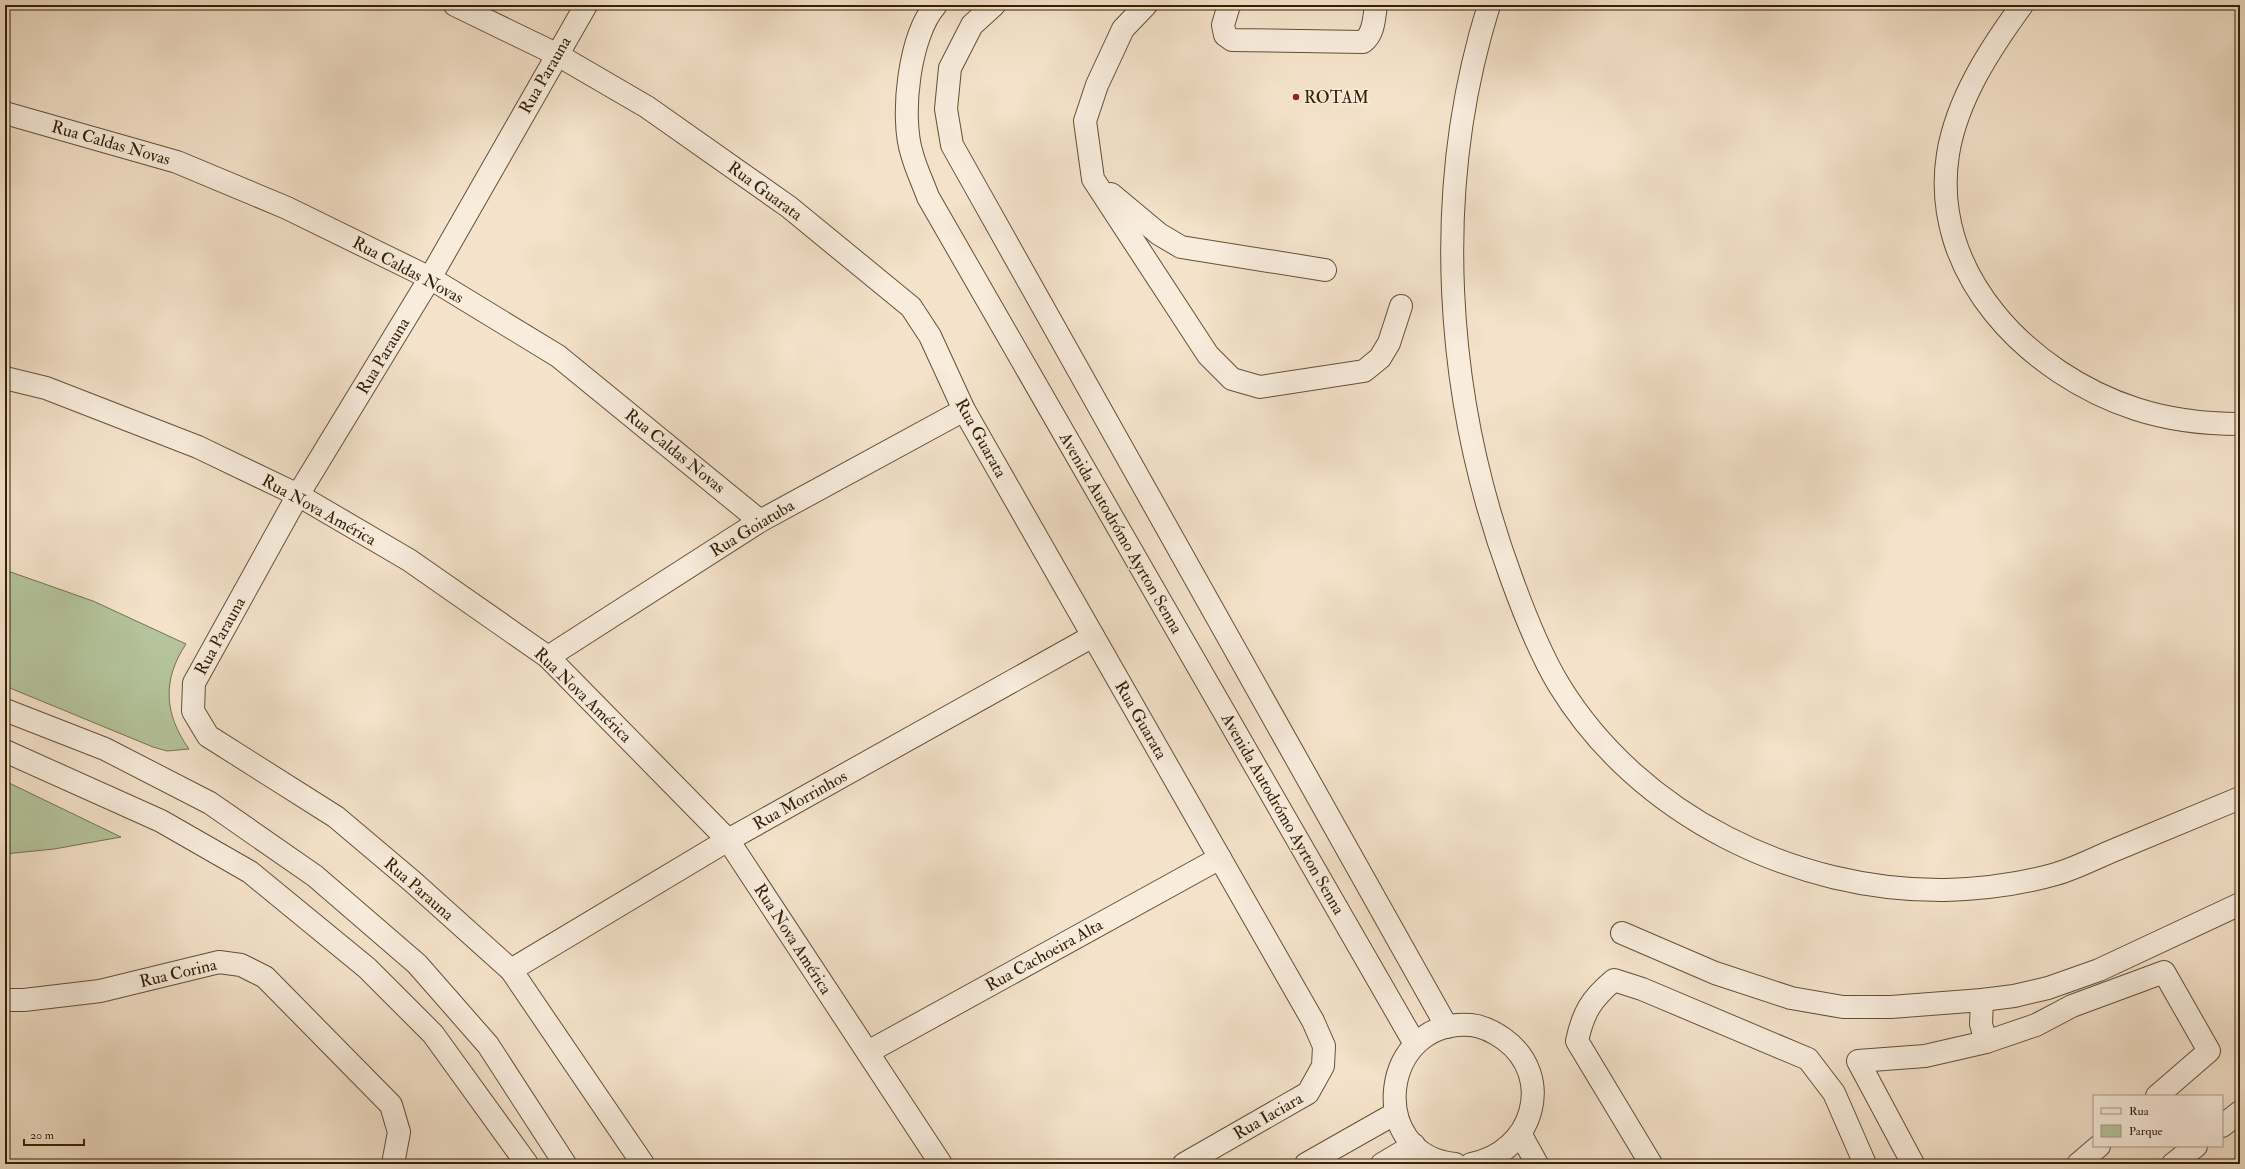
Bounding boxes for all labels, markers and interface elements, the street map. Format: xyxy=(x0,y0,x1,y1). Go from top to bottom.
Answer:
street label: Rua Parauna xyxy=(514,32,576,117)
place label: ROTAM xyxy=(1304,87,1369,108)
marker: ROTAM xyxy=(1291,92,1301,102)
street label: Rua Caldas Novas xyxy=(49,116,173,170)
street label: Rua Guarata xyxy=(724,157,807,226)
street label: Rua Caldas Novas xyxy=(349,232,467,308)
street label: Rua Parauna xyxy=(352,313,415,398)
street label: Rua Guarata xyxy=(951,395,1012,482)
street label: Rua Caldas Novas xyxy=(621,404,729,498)
street label: Avenida Autodrómo Ayrton Senna xyxy=(1053,428,1188,639)
street label: Rua Nova América xyxy=(258,470,381,551)
street label: Rua Goiatuba xyxy=(706,494,799,561)
street label: Rua Parauna xyxy=(190,593,250,679)
street label: Rua Nova América xyxy=(530,643,637,748)
street label: Rua Guarata xyxy=(1110,677,1172,764)
street label: Avenida Autodrómo Ayrton Senna xyxy=(1215,709,1350,920)
street label: Rua Morrinhos xyxy=(749,765,851,835)
street label: Rua Parauna xyxy=(380,853,459,926)
street label: Rua Nova América xyxy=(749,880,837,999)
street label: Rua Cachoeira Alta xyxy=(982,914,1107,996)
street label: Rua Corina xyxy=(137,954,220,992)
street label: Rua Iaciara xyxy=(1229,1087,1307,1144)
legend xyxy=(2093,1095,2223,1147)
text: Rua xyxy=(2129,1104,2150,1119)
scale bar xyxy=(24,1121,84,1147)
text: Parque xyxy=(2129,1124,2163,1139)
text: 20 m xyxy=(30,1128,55,1143)

